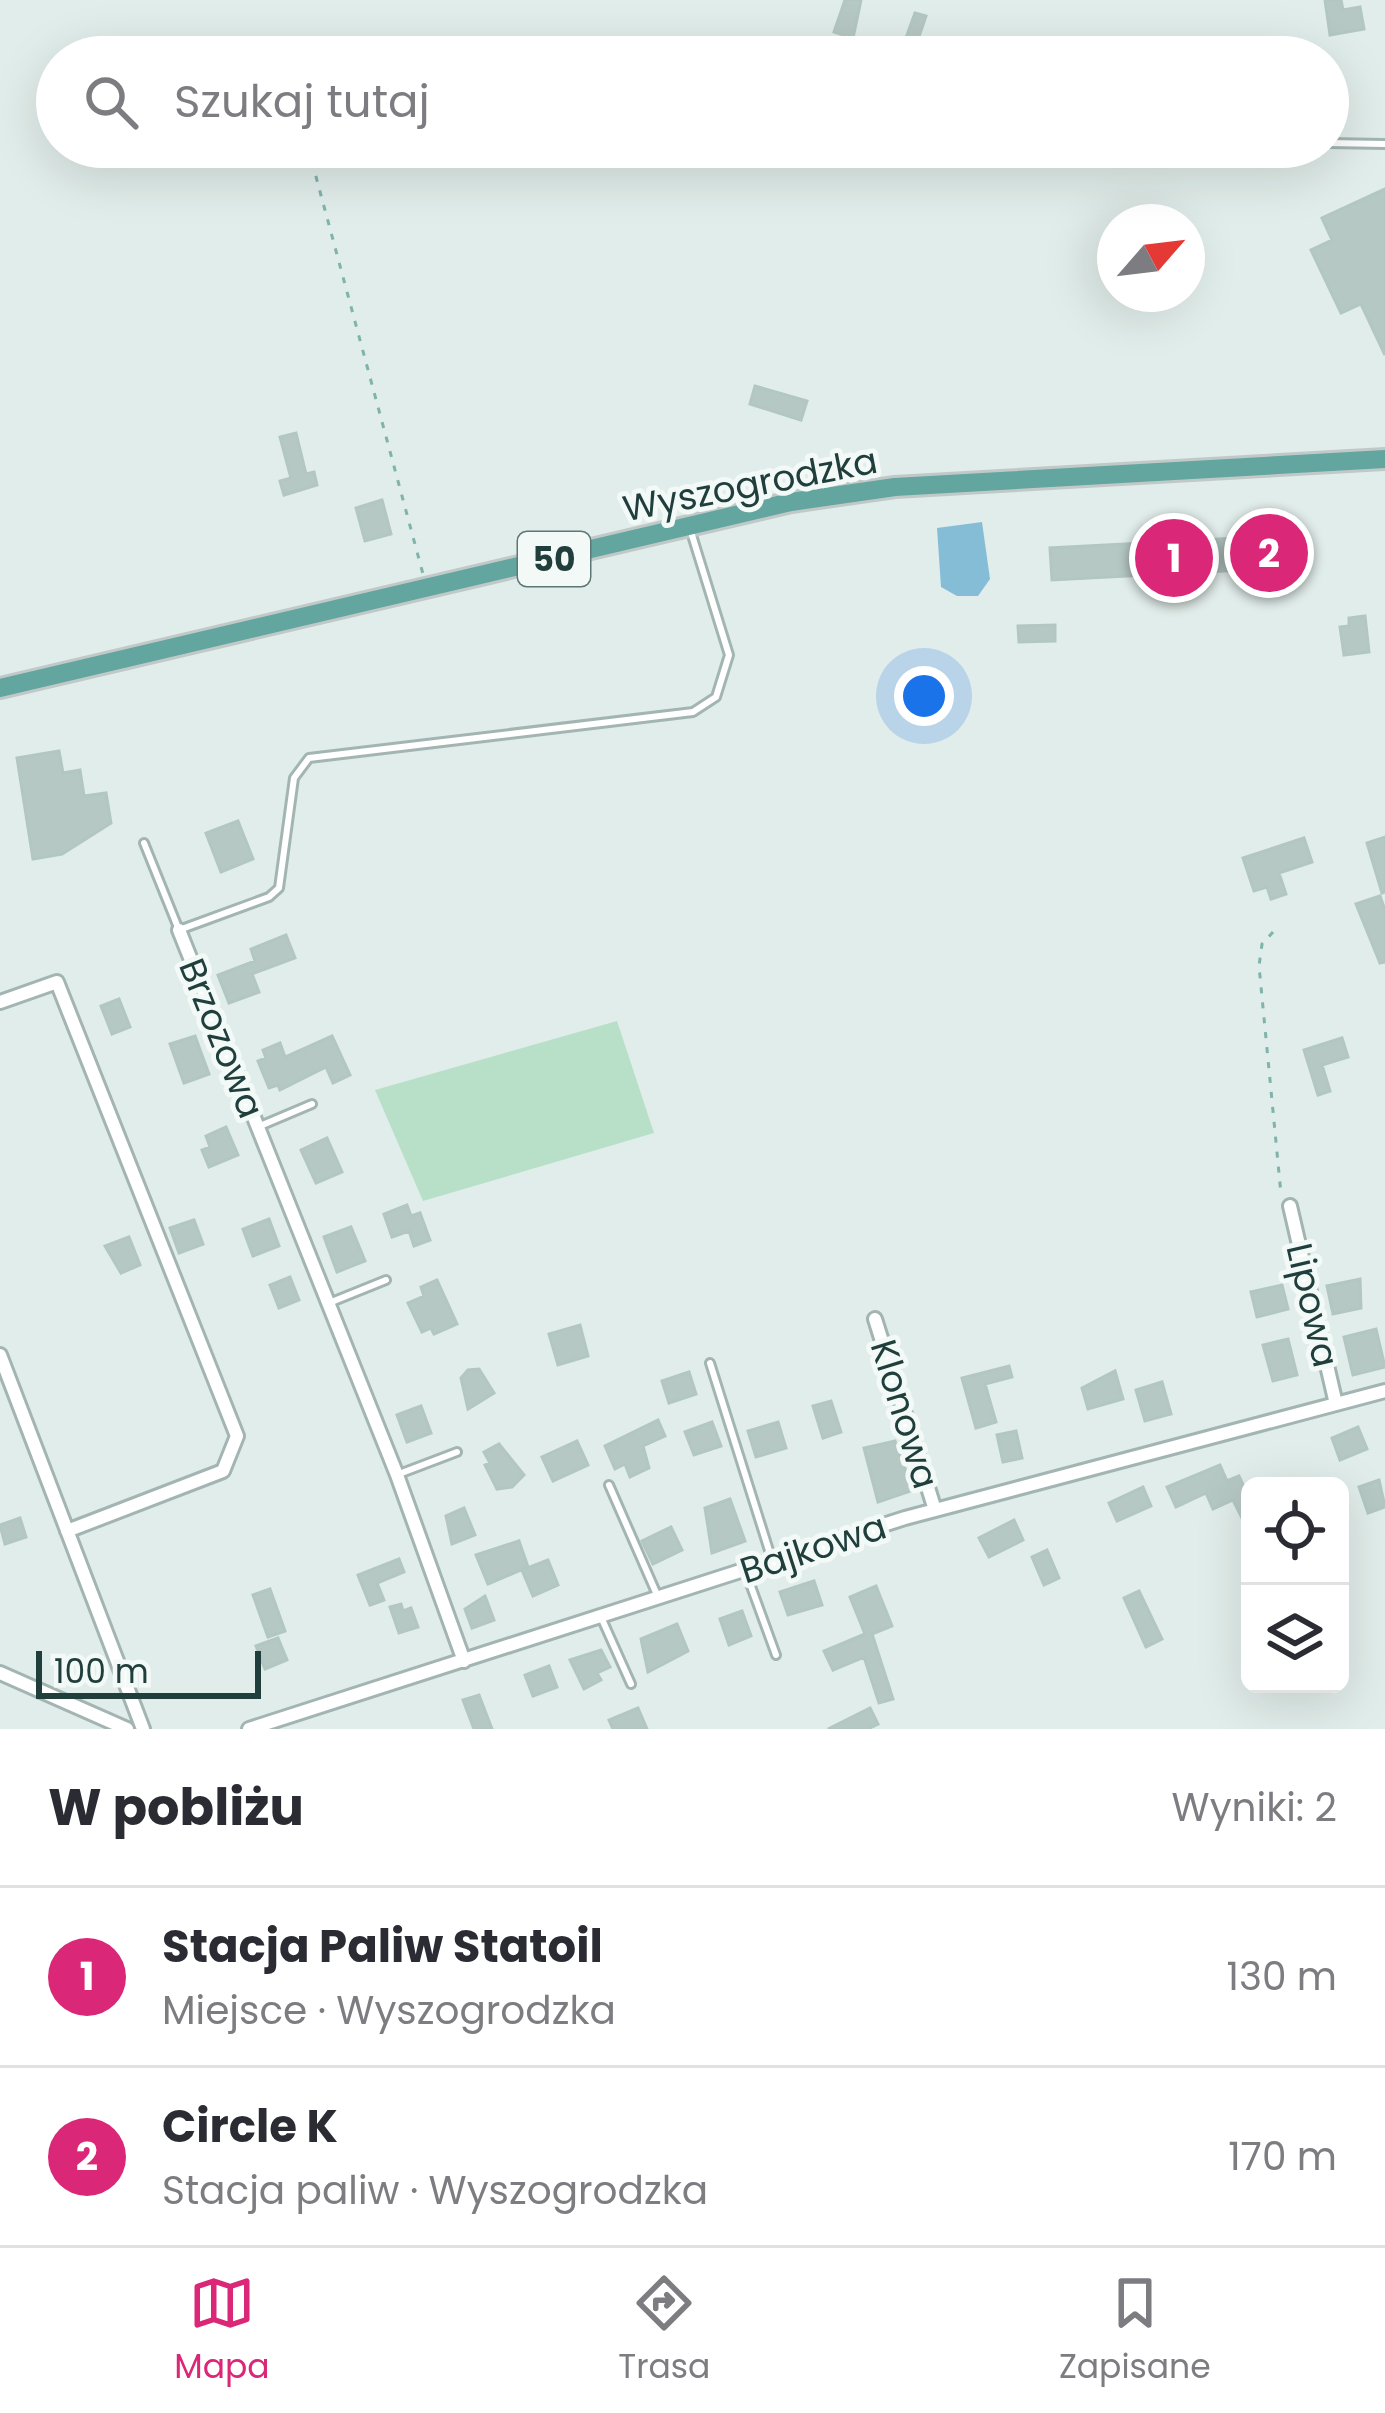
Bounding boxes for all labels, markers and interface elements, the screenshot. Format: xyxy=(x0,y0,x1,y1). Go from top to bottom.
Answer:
search box xyxy=(36,36,1349,168)
icon: search xyxy=(78,69,144,135)
text: Szukaj tutaj xyxy=(174,70,430,133)
north arrow xyxy=(1097,204,1205,312)
street label: Wyszogrodzka xyxy=(619,435,882,534)
pin: 2 xyxy=(1230,508,1308,598)
pin: 1 xyxy=(1135,513,1213,603)
road number: 50 xyxy=(518,532,590,586)
your location xyxy=(894,666,954,726)
street label: Brzozowa xyxy=(166,951,277,1126)
street label: Lipowa xyxy=(1274,1238,1351,1372)
street label: Klonowa xyxy=(858,1333,951,1495)
map controls xyxy=(1241,1477,1349,1693)
button: locate xyxy=(1241,1477,1349,1585)
street label: Bajkowa xyxy=(734,1501,893,1596)
button: layers xyxy=(1241,1585,1349,1693)
scale bar xyxy=(36,1645,261,1698)
text: 100 m xyxy=(54,1648,149,1695)
text: W pobliżu xyxy=(48,1771,304,1843)
text: Wyniki: 2 xyxy=(1172,1780,1337,1835)
text: Stacja Paliw Statoil xyxy=(162,1915,603,1978)
text: 1 xyxy=(80,1949,94,2004)
text: 130 m xyxy=(1226,1949,1337,2004)
text: Miejsce · Wyszogrodzka xyxy=(162,1983,616,2038)
text: Circle K xyxy=(162,2095,338,2158)
text: 2 xyxy=(76,2129,98,2184)
text: 170 m xyxy=(1228,2129,1337,2184)
text: Stacja paliw · Wyszogrodzka xyxy=(162,2163,708,2218)
tab: Mapa xyxy=(174,2270,270,2392)
tab: Trasa xyxy=(618,2270,710,2392)
tab: Zapisane xyxy=(1059,2270,1211,2392)

